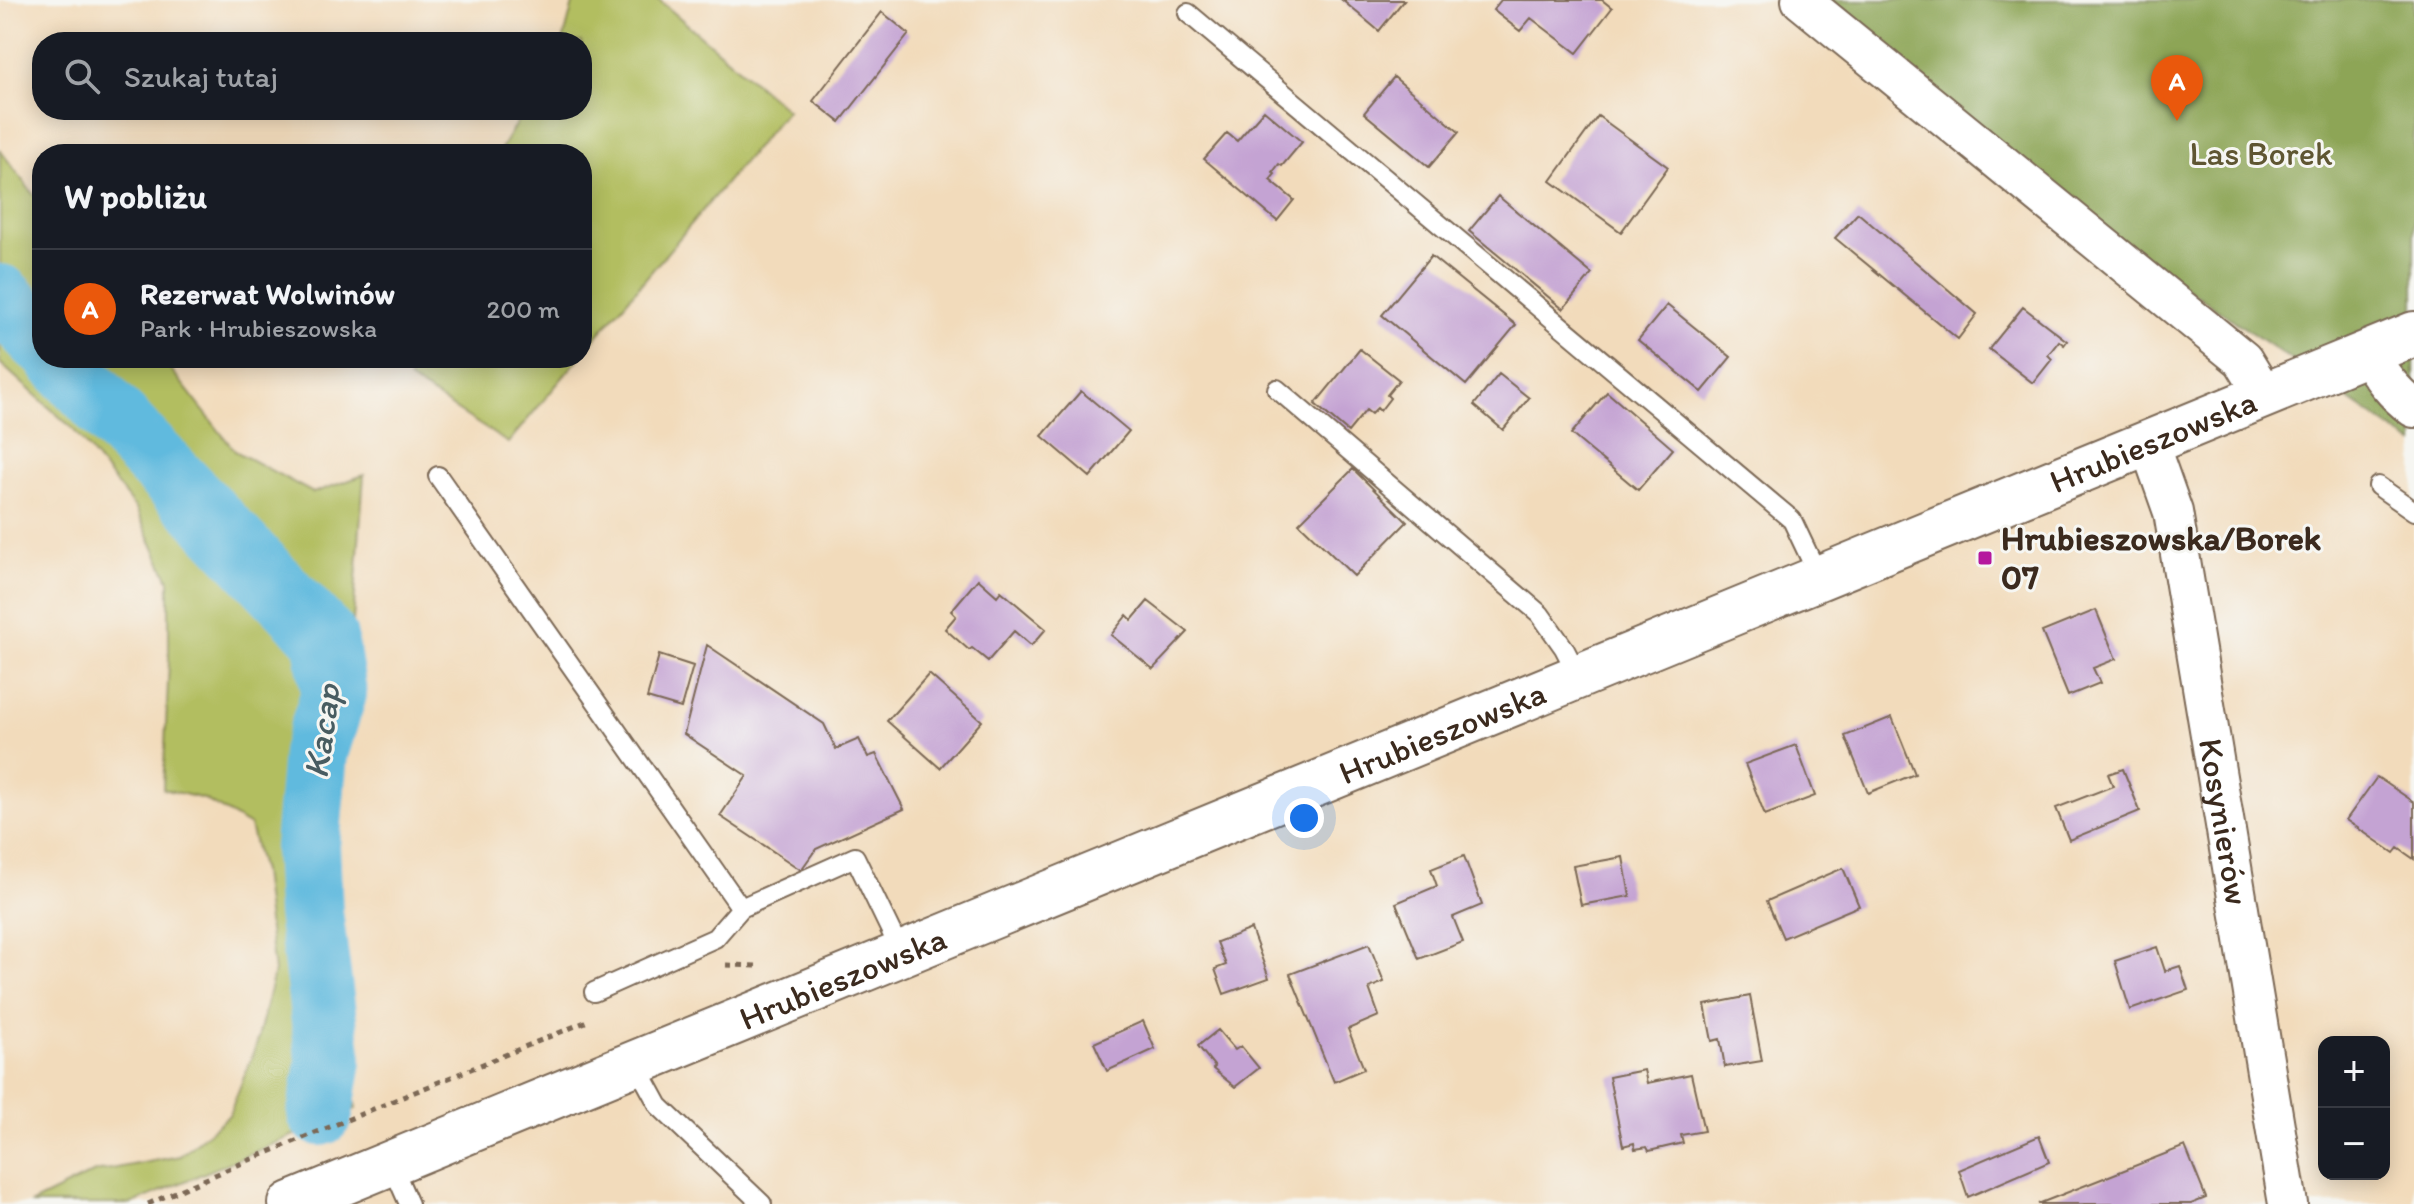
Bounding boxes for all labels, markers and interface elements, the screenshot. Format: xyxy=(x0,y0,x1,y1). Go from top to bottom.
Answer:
search box xyxy=(32,32,592,120)
icon: search xyxy=(60,54,104,98)
pin: A xyxy=(2151,55,2203,121)
text: Szukaj tutaj xyxy=(124,58,278,95)
park label: Las Borek xyxy=(2189,133,2333,174)
text: W pobliżu xyxy=(64,176,207,217)
text: Rezerwat Wolwinów xyxy=(140,275,395,312)
text: A xyxy=(82,293,98,325)
text: 200 m xyxy=(487,293,560,325)
text: Park · Hrubieszowska xyxy=(140,312,377,344)
street label: Hrubieszowska xyxy=(2044,381,2262,502)
place label: Hrubieszowska/Borek 07 xyxy=(2001,518,2321,598)
marker: Hrubieszowska/Borek 07 xyxy=(1976,549,1994,567)
street label: Hrubieszowska xyxy=(1333,672,1552,793)
water label: Kacap xyxy=(294,680,350,781)
street label: Kosynierów xyxy=(2190,735,2258,908)
your location xyxy=(1284,798,1324,838)
street label: Hrubieszowska xyxy=(733,918,952,1039)
map controls xyxy=(2318,1036,2390,1180)
button: + xyxy=(2318,1036,2390,1108)
button: − xyxy=(2318,1108,2390,1180)

